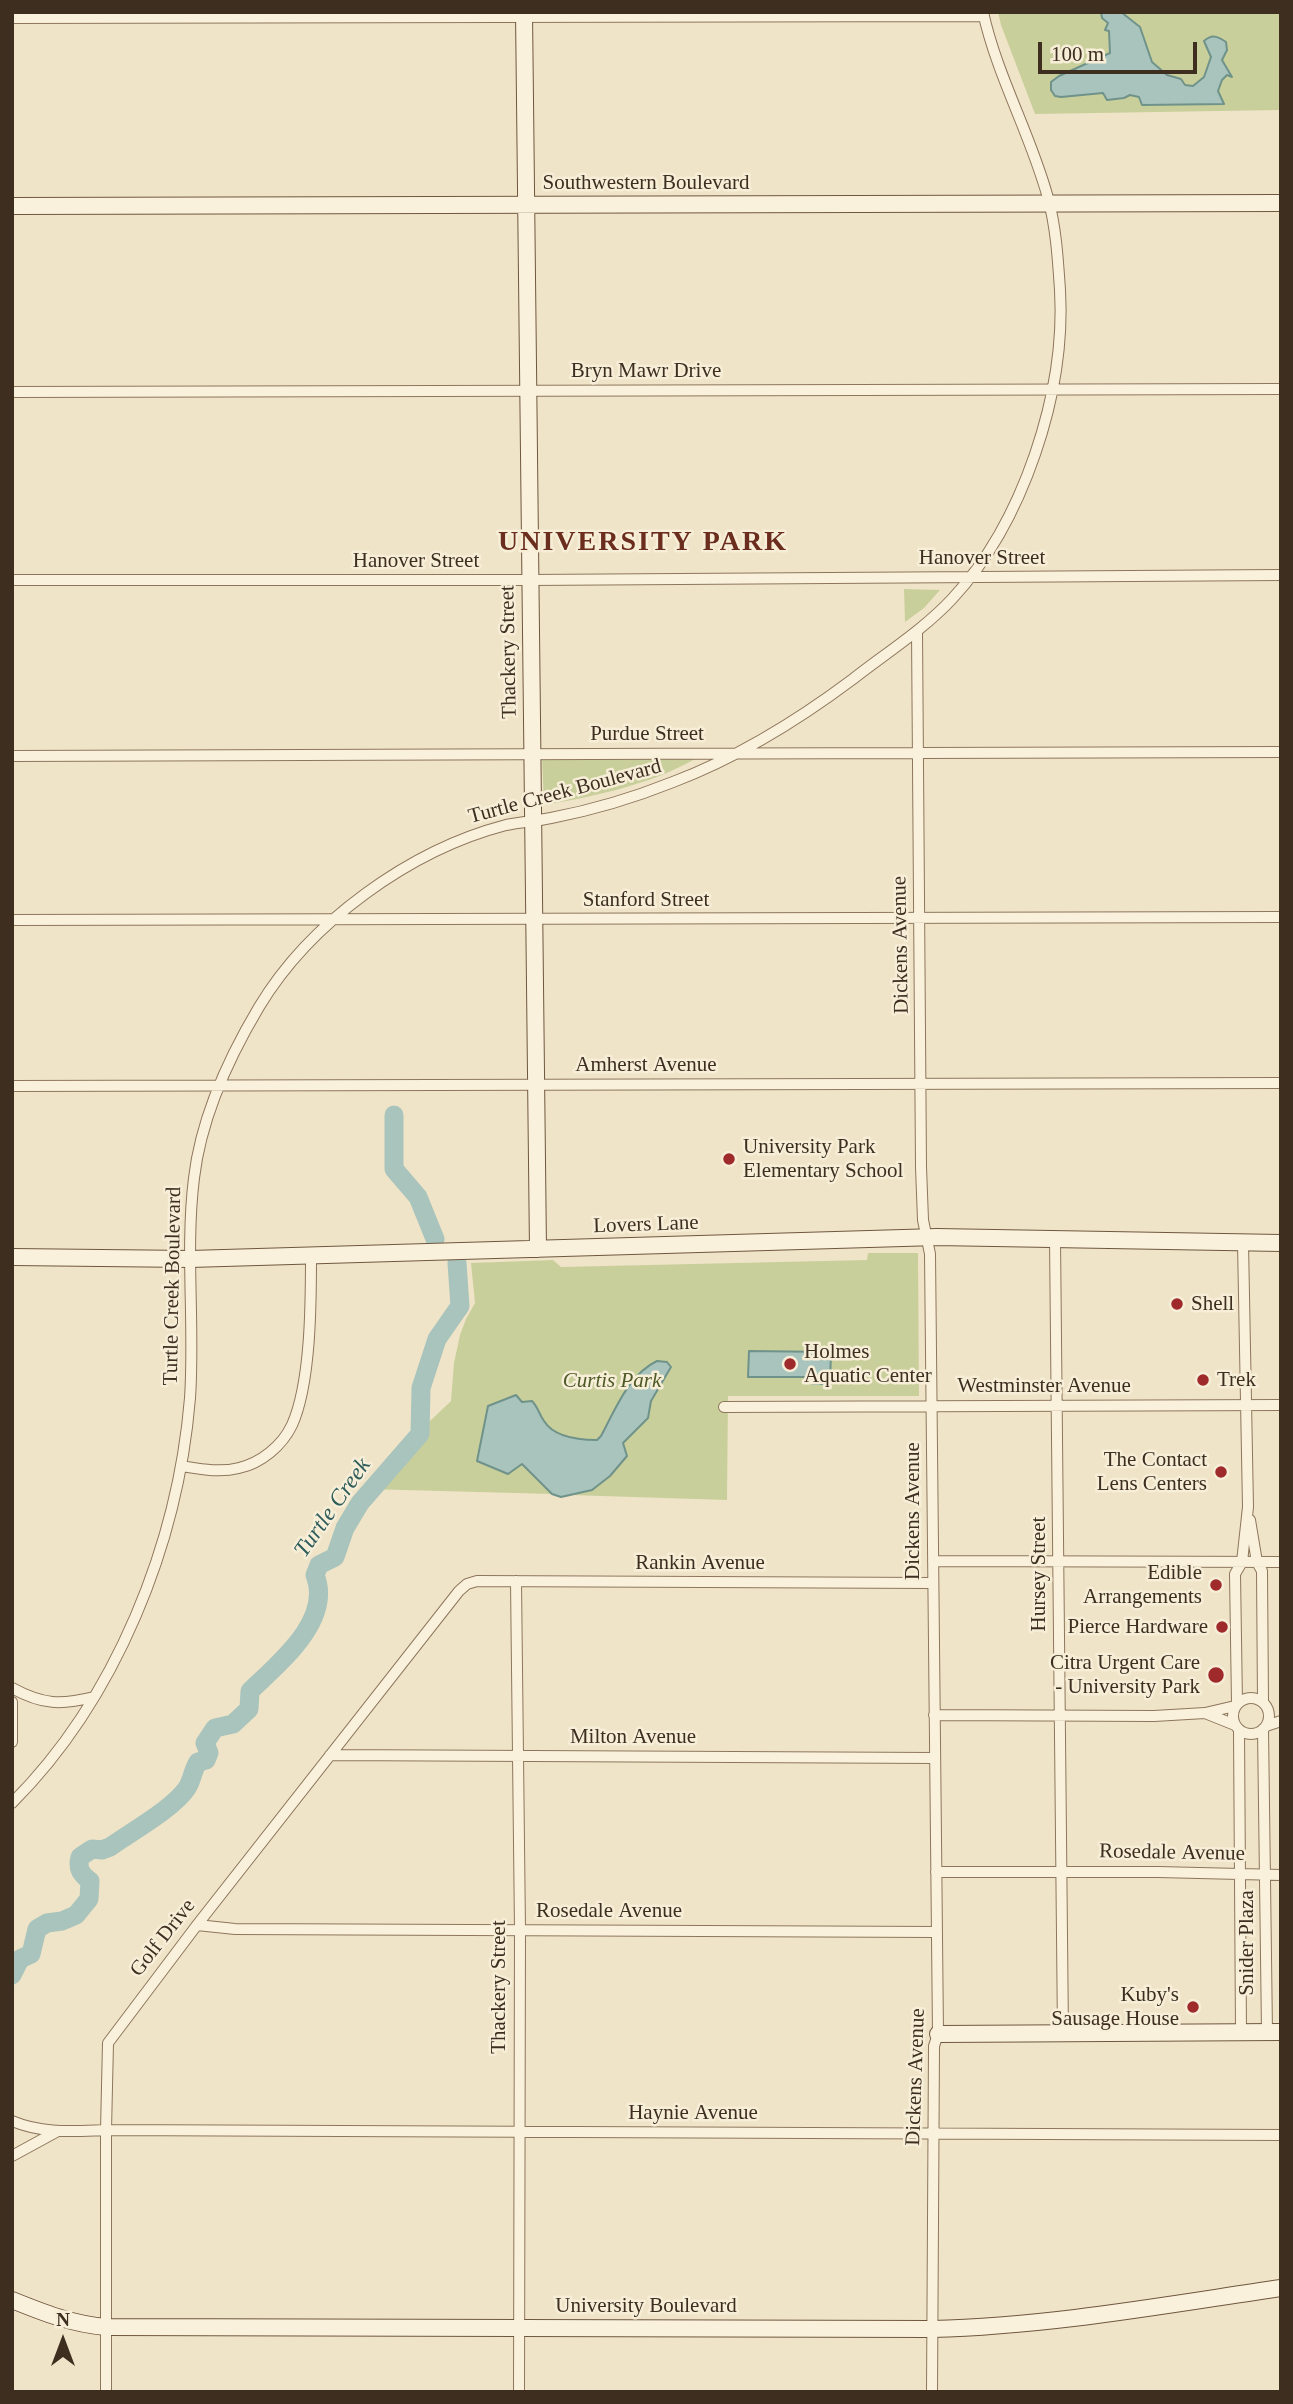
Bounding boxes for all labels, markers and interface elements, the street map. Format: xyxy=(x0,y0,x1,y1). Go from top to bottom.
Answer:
scale bar xyxy=(1041,28,1200,72)
text: 100 m xyxy=(1051,42,1104,66)
street label: Southwestern Boulevard xyxy=(542,170,750,196)
street label: Bryn Mawr Drive xyxy=(571,358,721,384)
district label: UNIVERSITY PARK xyxy=(500,526,786,560)
street label: Hanover Street xyxy=(919,545,1045,571)
street label: Hanover Street xyxy=(353,548,479,574)
street label: Thackery Street xyxy=(495,585,523,719)
street label: Purdue Street xyxy=(590,721,704,747)
street label: Turtle Creek Boulevard xyxy=(466,754,664,830)
street label: Dickens Avenue xyxy=(887,876,915,1014)
street label: Stanford Street xyxy=(583,887,709,913)
street label: Amherst Avenue xyxy=(575,1052,717,1078)
place label: University Park Elementary School xyxy=(743,1134,903,1184)
marker: University Park Elementary School xyxy=(721,1151,737,1167)
street label: Turtle Creek Boulevard xyxy=(159,1186,187,1386)
street label: Lovers Lane xyxy=(593,1211,699,1239)
place label: Shell xyxy=(1191,1291,1234,1317)
marker: Shell xyxy=(1169,1296,1185,1312)
place label: Holmes Aquatic Center xyxy=(804,1339,932,1389)
marker: Holmes Aquatic Center xyxy=(782,1356,798,1372)
place label: Trek xyxy=(1217,1367,1256,1393)
park label: Curtis Park xyxy=(563,1368,661,1394)
marker: Trek xyxy=(1195,1372,1211,1388)
street label: Westminster Avenue xyxy=(957,1373,1131,1399)
street label: Dickens Avenue xyxy=(900,1442,926,1580)
place label: The Contact Lens Centers xyxy=(1097,1447,1207,1497)
water label: Turtle Creek xyxy=(289,1453,377,1563)
marker: The Contact Lens Centers xyxy=(1213,1464,1229,1480)
street label: Hursey Street xyxy=(1026,1517,1052,1631)
street label: Rankin Avenue xyxy=(635,1550,765,1576)
place label: Edible Arrangements xyxy=(1083,1560,1202,1610)
marker: Edible Arrangements xyxy=(1208,1577,1224,1593)
place label: Pierce Hardware xyxy=(1068,1614,1208,1640)
marker: Pierce Hardware xyxy=(1214,1619,1230,1635)
place label: Citra Urgent Care - University Park xyxy=(1050,1650,1200,1700)
marker: Citra Urgent Care - University Park xyxy=(1206,1665,1226,1685)
street label: Milton Avenue xyxy=(570,1724,696,1750)
street label: Rosedale Avenue xyxy=(1099,1839,1245,1867)
street label: Snider Plaza xyxy=(1234,1890,1260,1996)
street label: Golf Drive xyxy=(125,1894,201,1982)
street label: Rosedale Avenue xyxy=(536,1898,682,1924)
street label: Thackery Street xyxy=(486,1920,512,2054)
place label: Kuby's Sausage House xyxy=(1051,1982,1179,2032)
marker: Kuby's Sausage House xyxy=(1185,1999,1201,2015)
street label: Dickens Avenue xyxy=(901,2008,931,2146)
street label: Haynie Avenue xyxy=(628,2100,758,2126)
street label: University Boulevard xyxy=(555,2293,737,2319)
north arrow xyxy=(28,2306,98,2376)
text: N xyxy=(56,2309,70,2330)

